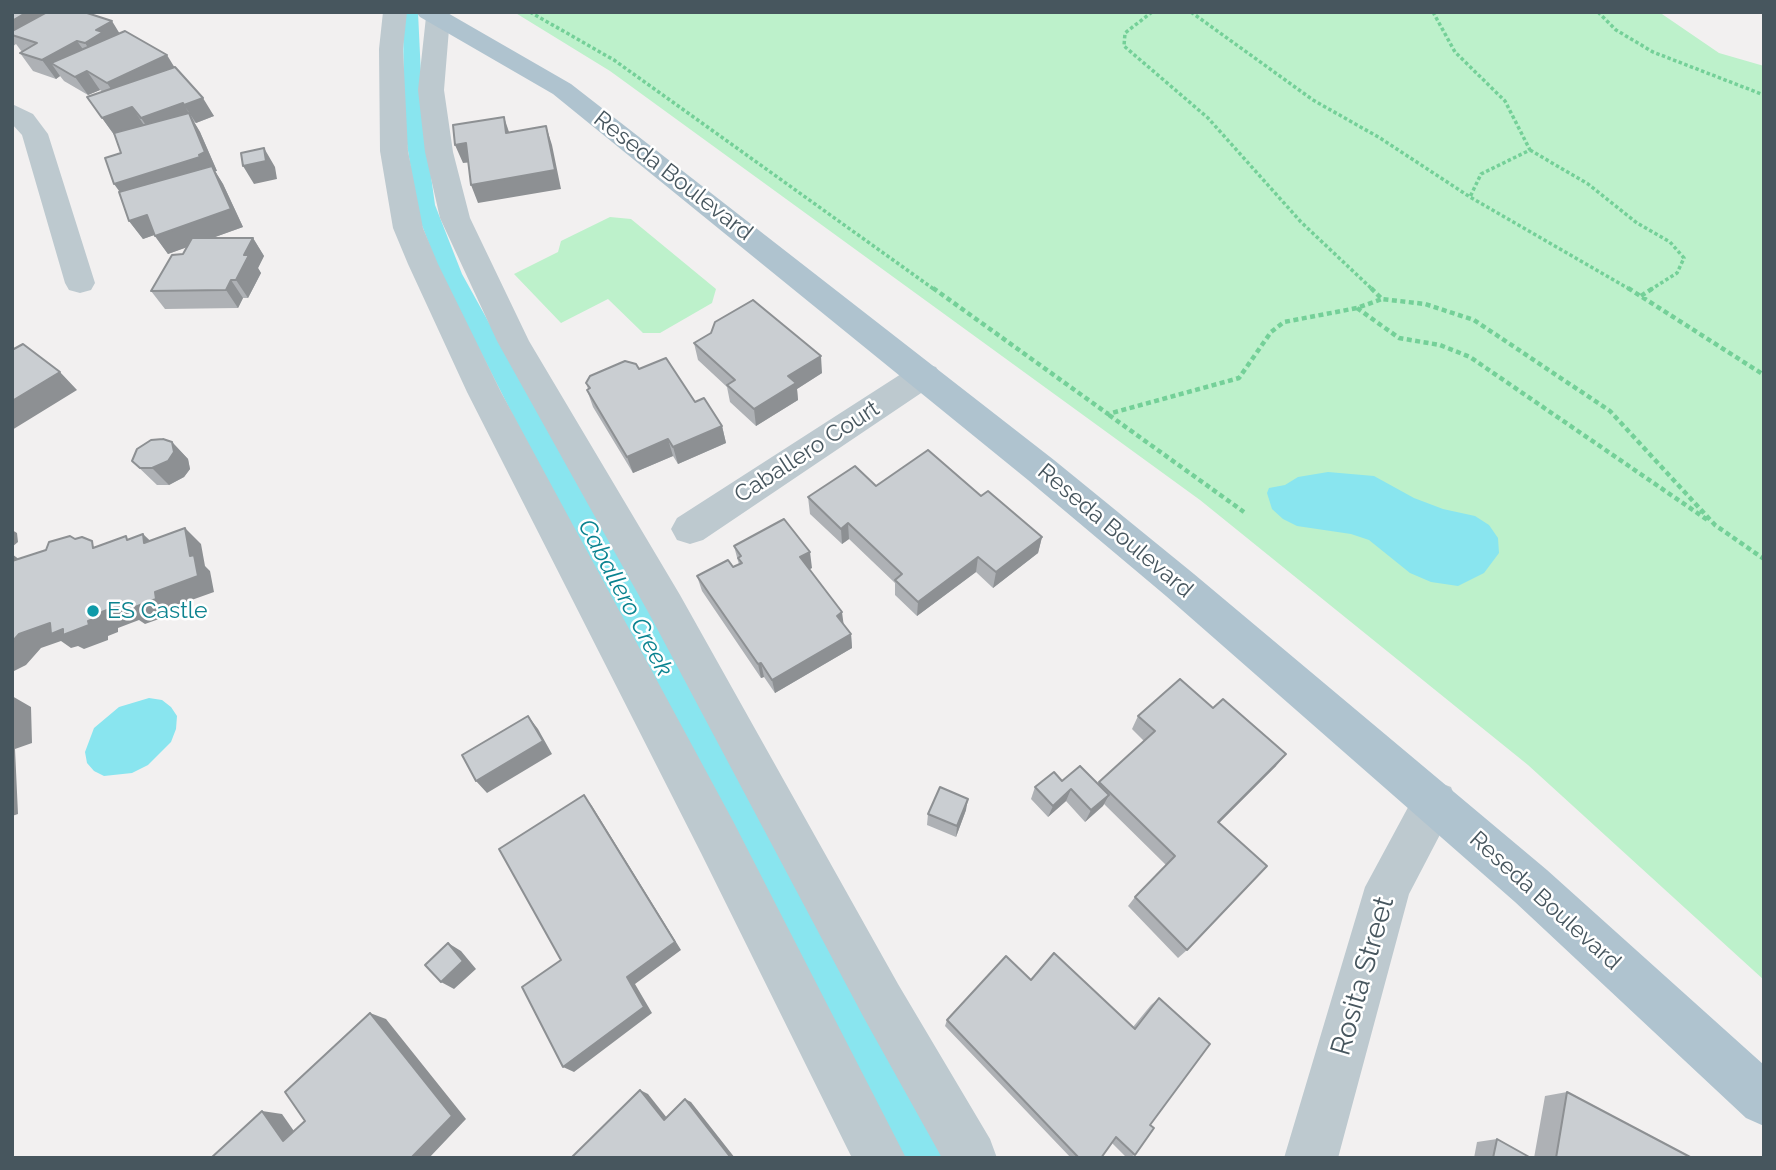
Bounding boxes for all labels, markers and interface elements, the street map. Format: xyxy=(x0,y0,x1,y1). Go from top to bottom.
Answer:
street label: Reseda Boulevard xyxy=(588,105,758,247)
street label: Caballero Court xyxy=(729,395,885,509)
street label: Reseda Boulevard xyxy=(1032,458,1198,604)
water label: Caballero Creek xyxy=(571,514,679,682)
place label: ES Castle xyxy=(107,597,208,625)
marker: ES Castle xyxy=(85,603,101,619)
street label: Reseda Boulevard xyxy=(1464,826,1626,976)
street label: Rosita Street xyxy=(1324,893,1402,1059)

